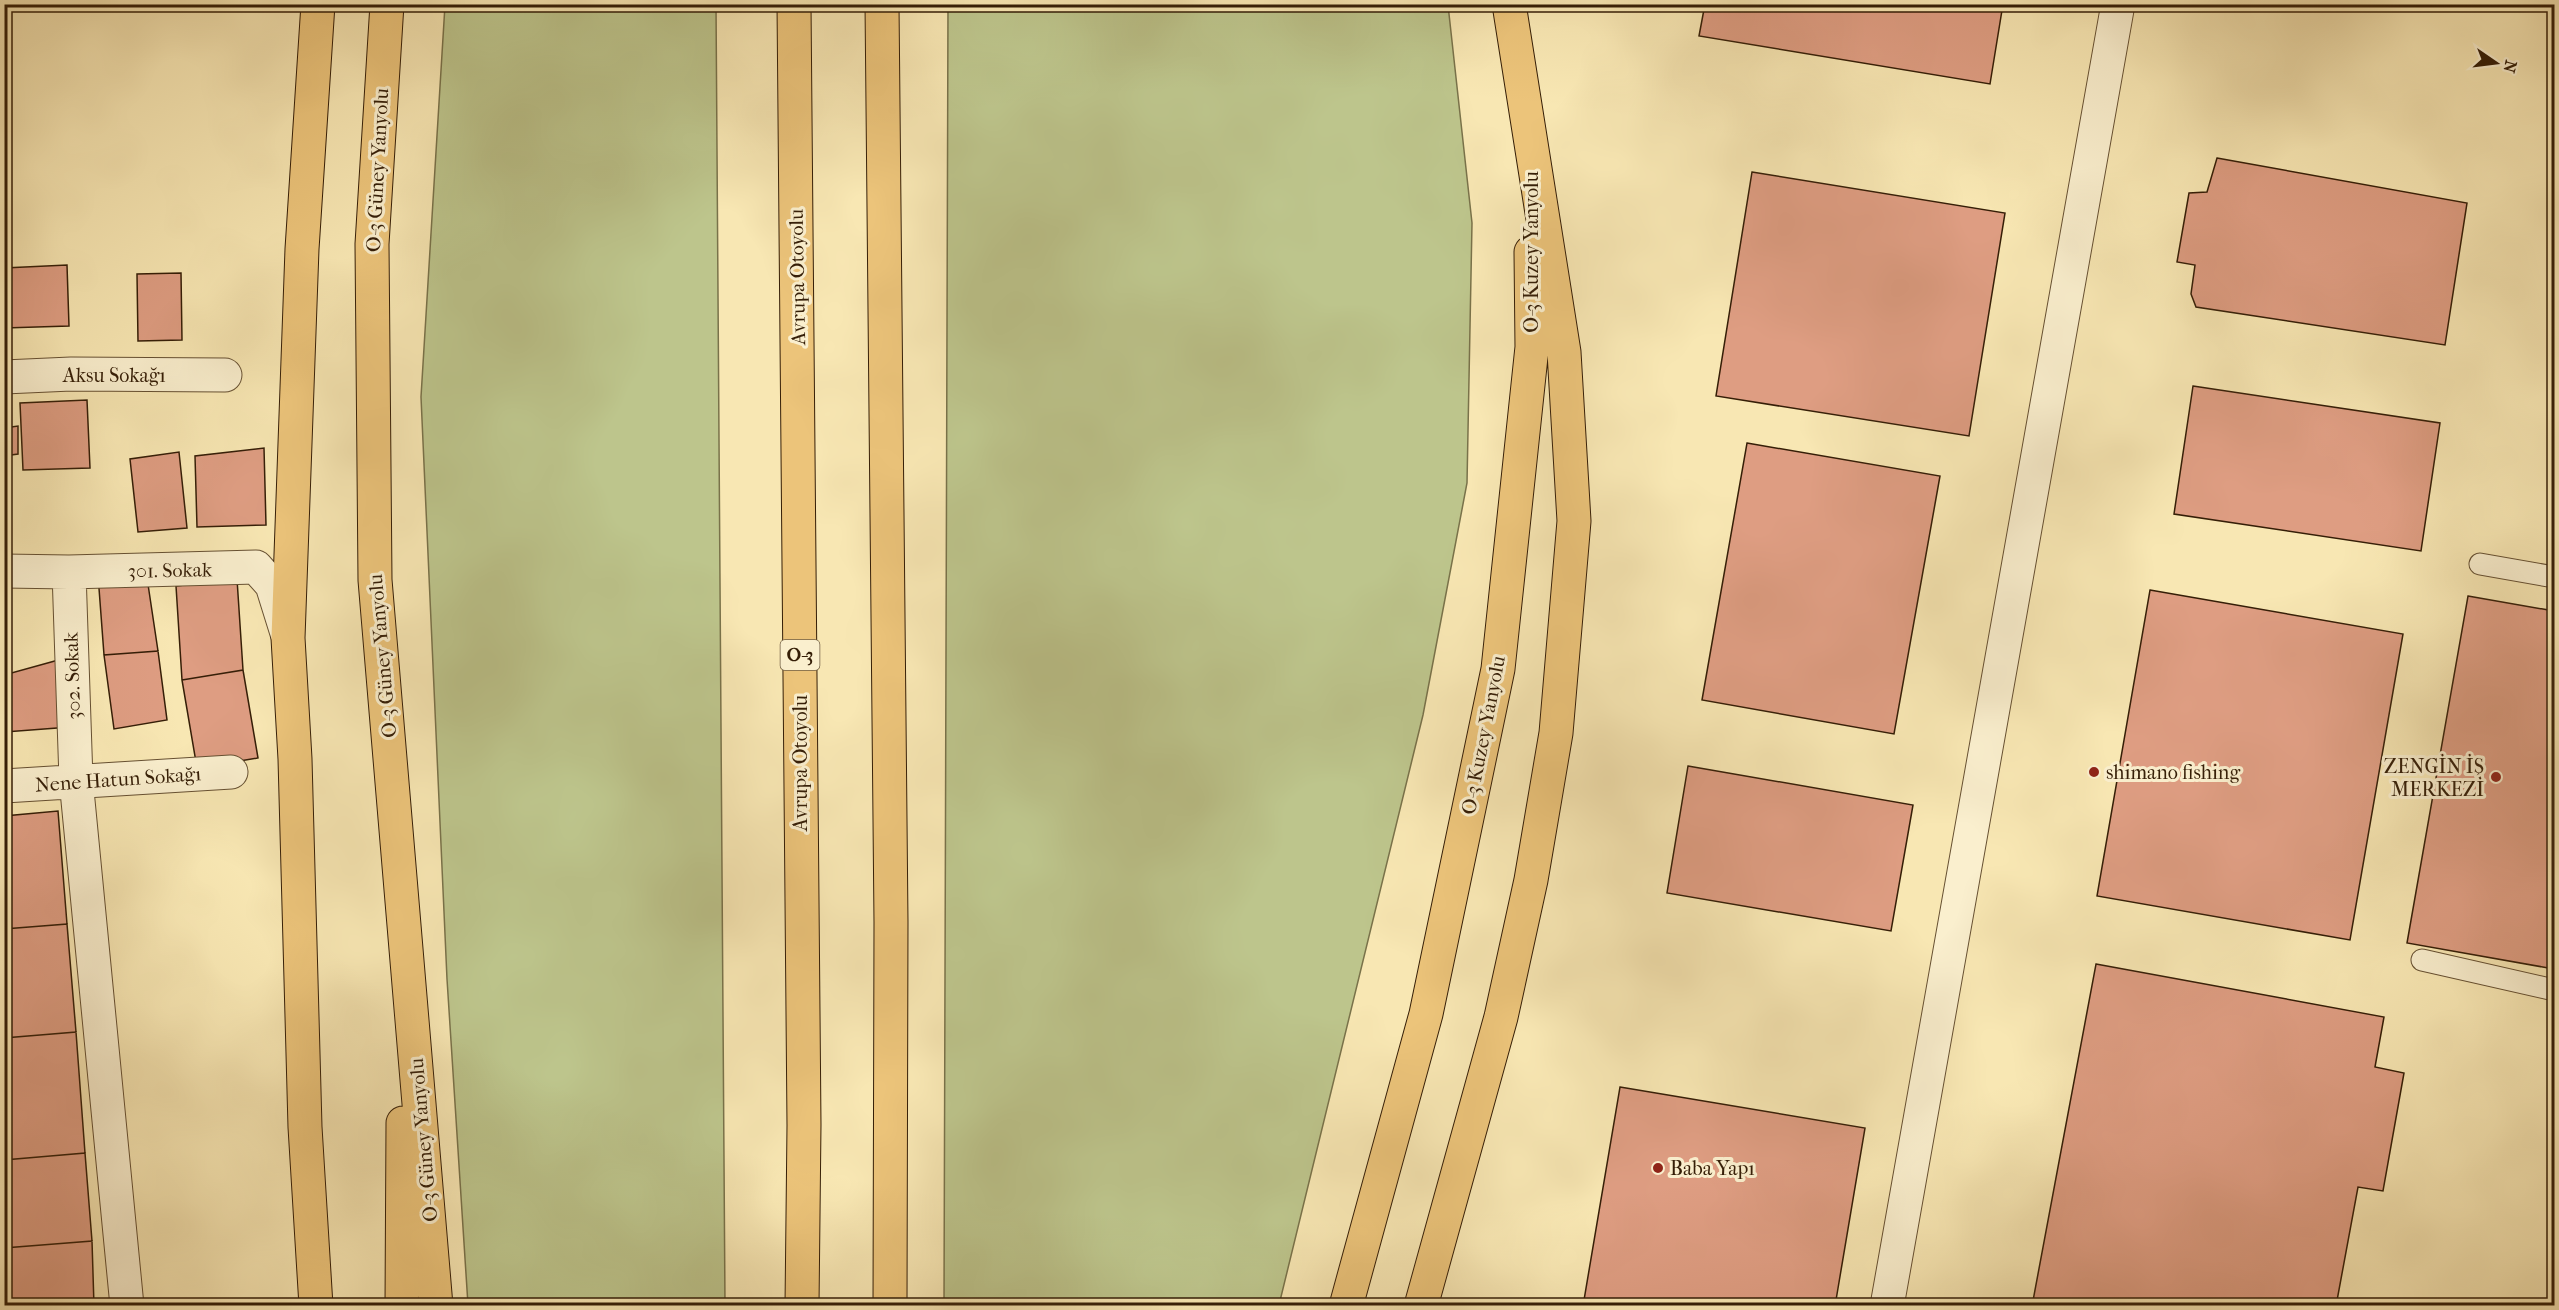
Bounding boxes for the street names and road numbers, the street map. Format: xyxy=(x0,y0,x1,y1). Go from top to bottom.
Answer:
street label: O-3 Güney Yanyolu xyxy=(362,87,393,253)
street label: O-3 Kuzey Yanyolu xyxy=(1520,171,1543,333)
street label: Avrupa Otoyolu xyxy=(785,208,810,346)
street label: Aksu Sokağı xyxy=(62,364,165,387)
street label: 301. Sokak xyxy=(128,558,213,583)
street label: O-3 Güney Yanyolu xyxy=(364,572,401,739)
street label: 302. Sokak xyxy=(59,631,86,720)
road number: O-3 xyxy=(780,640,820,670)
street label: O-3 Kuzey Yanyolu xyxy=(1457,653,1510,817)
street label: Avrupa Otoyolu xyxy=(789,694,812,832)
street label: Nene Hatun Sokağı xyxy=(34,762,202,797)
street label: O-3 Güney Yanyolu xyxy=(405,1056,442,1223)

